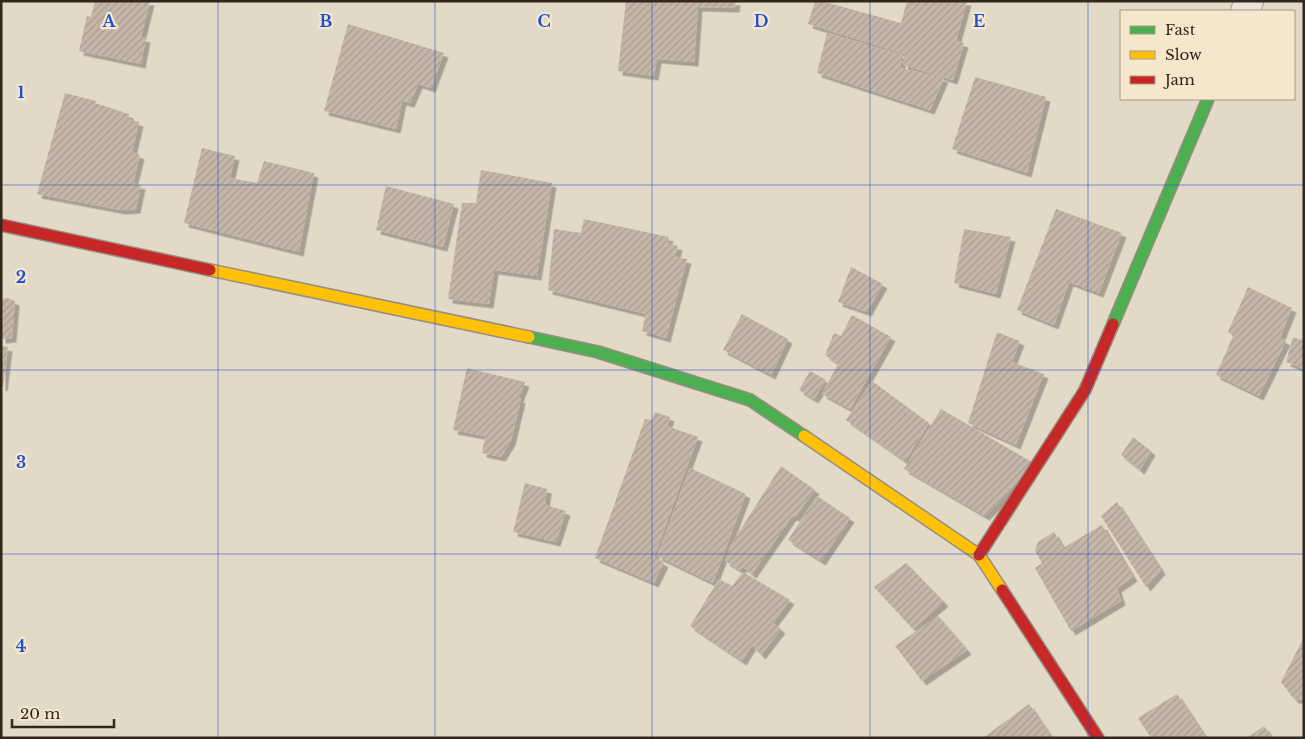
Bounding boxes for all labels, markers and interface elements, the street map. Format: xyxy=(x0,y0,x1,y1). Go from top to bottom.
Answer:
legend xyxy=(1120,10,1295,100)
text: A xyxy=(102,11,117,31)
text: B xyxy=(320,11,333,31)
text: C xyxy=(537,11,551,31)
text: D xyxy=(754,11,768,31)
text: E xyxy=(973,11,985,31)
text: Fast xyxy=(1165,20,1196,39)
text: Slow xyxy=(1165,45,1202,64)
text: Jam xyxy=(1163,70,1195,89)
text: 1 xyxy=(18,82,25,102)
text: 2 xyxy=(16,267,26,287)
text: 3 xyxy=(16,452,26,472)
text: 4 xyxy=(16,636,26,656)
scale bar xyxy=(12,696,115,728)
text: 20 m xyxy=(20,704,60,723)

